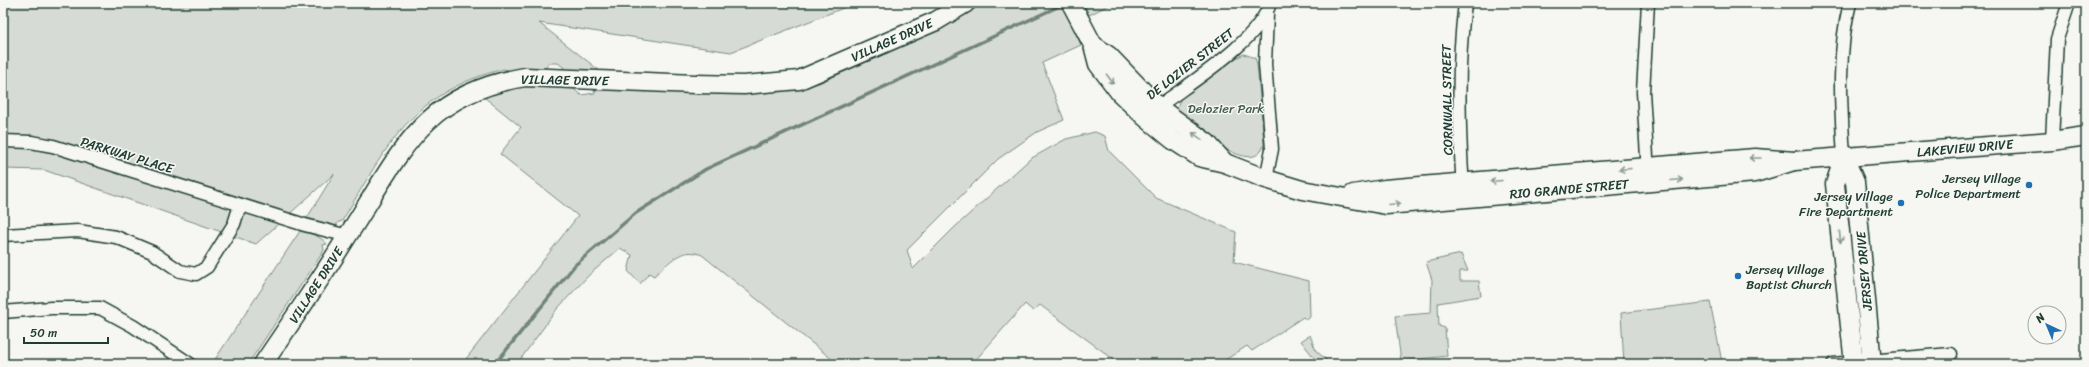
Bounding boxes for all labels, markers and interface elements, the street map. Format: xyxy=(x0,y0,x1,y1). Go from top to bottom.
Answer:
street label: VILLAGE DRIVE xyxy=(847,11,937,68)
street label: DE LOZIER STREET xyxy=(1141,21,1240,106)
street label: CORNWALL STREET xyxy=(1435,44,1459,156)
street label: VILLAGE DRIVE xyxy=(521,68,610,92)
one-way arrow xyxy=(1106,74,1114,85)
park label: Delozier Park xyxy=(1188,97,1264,120)
street label: PARKWAY PLACE xyxy=(78,130,177,180)
one-way arrow xyxy=(1192,132,1203,140)
street label: LAKEVIEW DRIVE xyxy=(1916,132,2015,164)
one-way arrow xyxy=(1749,154,1762,162)
one-way arrow xyxy=(1619,165,1632,173)
place label: Jersey Village Police Department xyxy=(1915,167,2021,205)
street label: RIO GRANDE STREET xyxy=(1508,172,1631,206)
one-way arrow xyxy=(1670,176,1683,183)
one-way arrow xyxy=(1490,177,1503,185)
marker: Jersey Village Police Department xyxy=(2024,180,2034,190)
place label: Jersey Village Fire Department xyxy=(1799,185,1893,223)
marker: Jersey Village Fire Department xyxy=(1896,198,1906,208)
one-way arrow xyxy=(1388,201,1401,208)
one-way arrow xyxy=(1837,230,1844,243)
street label: JERSEY DRIVE xyxy=(1849,230,1879,313)
street label: VILLAGE DRIVE xyxy=(282,241,350,328)
place label: Jersey Village Baptist Church xyxy=(1745,258,1832,296)
marker: Jersey Village Baptist Church xyxy=(1733,271,1743,281)
north arrow xyxy=(2027,305,2067,345)
text: N xyxy=(2030,308,2050,328)
scale bar xyxy=(24,319,108,345)
text: 50 m xyxy=(30,322,57,344)

